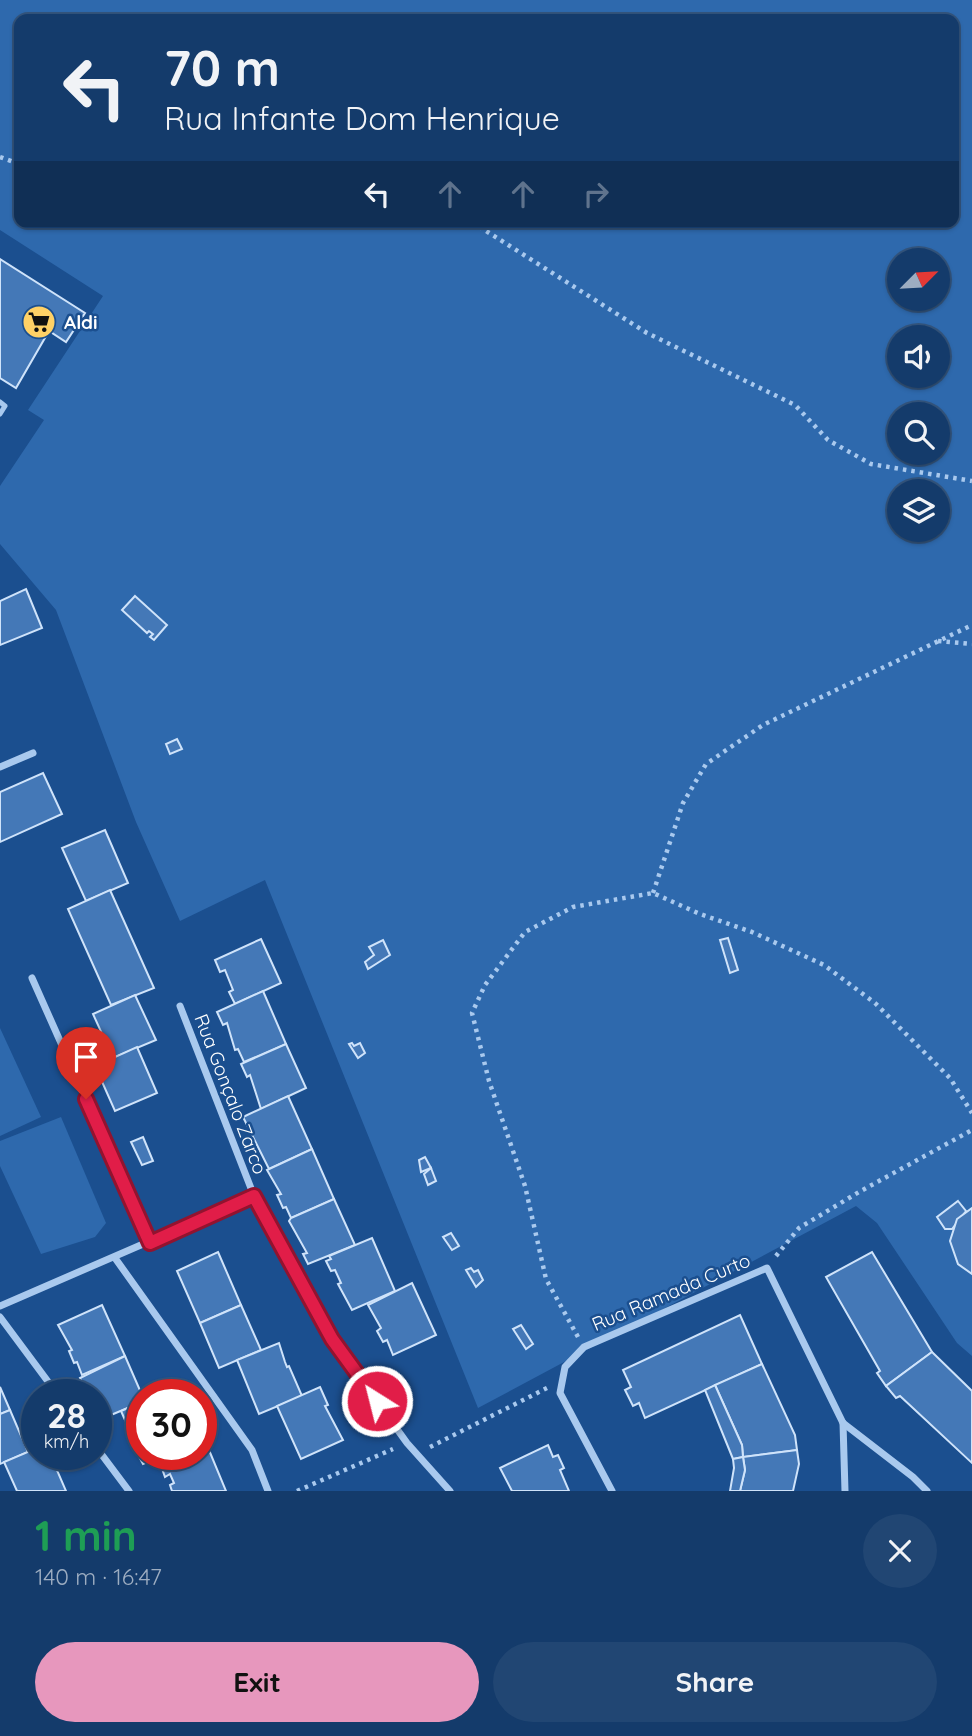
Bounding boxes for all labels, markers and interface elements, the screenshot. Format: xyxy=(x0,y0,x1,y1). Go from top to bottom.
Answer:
text: 70 m xyxy=(164,37,280,98)
icon: left xyxy=(49,42,140,133)
text: Rua Infante Dom Henrique xyxy=(164,98,560,138)
icon: left xyxy=(358,175,396,213)
icon: ahead xyxy=(431,175,469,213)
icon: ahead xyxy=(504,175,542,213)
icon: right xyxy=(577,175,615,213)
north arrow xyxy=(887,248,950,312)
map controls xyxy=(887,248,950,542)
supermarket icon: Aldi xyxy=(20,303,58,341)
place label: Aldi xyxy=(64,310,98,334)
button: sound xyxy=(887,325,950,388)
button: search xyxy=(887,402,950,465)
button: layers xyxy=(887,479,950,542)
street label: Rua Gonçalo Zarco xyxy=(189,1010,273,1178)
pin xyxy=(56,1027,116,1099)
icon: arrive xyxy=(67,1038,105,1076)
street label: Rua Ramada Curto xyxy=(588,1248,754,1336)
position arrow xyxy=(340,1364,414,1438)
speed limit sign: 30 xyxy=(126,1379,217,1470)
text: 28 xyxy=(47,1393,86,1437)
text: km/h xyxy=(44,1430,89,1453)
text: 1 min xyxy=(35,1509,137,1562)
button: close xyxy=(863,1514,937,1588)
text: 140 m · 16:47 xyxy=(35,1562,162,1591)
button: Exit xyxy=(35,1642,479,1722)
button: Share xyxy=(493,1642,937,1722)

